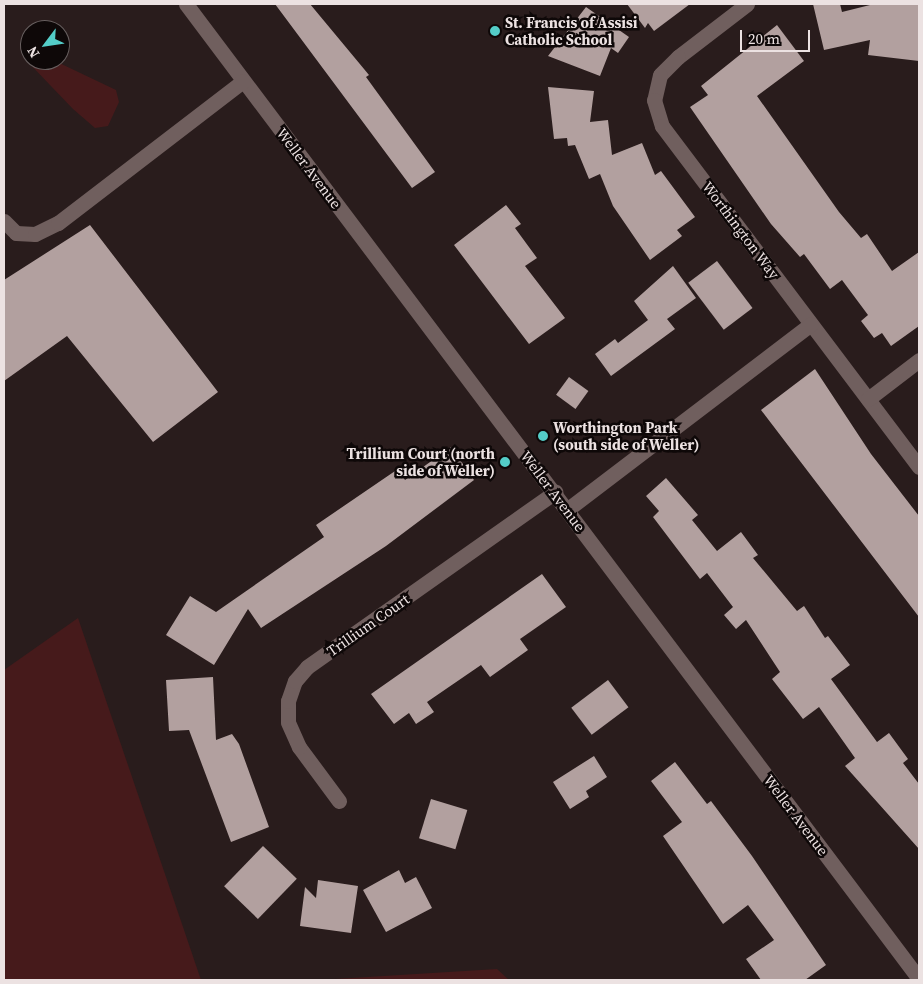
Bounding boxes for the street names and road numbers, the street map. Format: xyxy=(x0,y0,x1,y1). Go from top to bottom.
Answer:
street label: Weller Avenue xyxy=(273,124,345,212)
street label: Worthington Way xyxy=(698,178,784,282)
street label: Weller Avenue xyxy=(517,447,589,535)
street label: Trillium Court xyxy=(323,590,413,660)
street label: Weller Avenue xyxy=(760,771,832,859)

